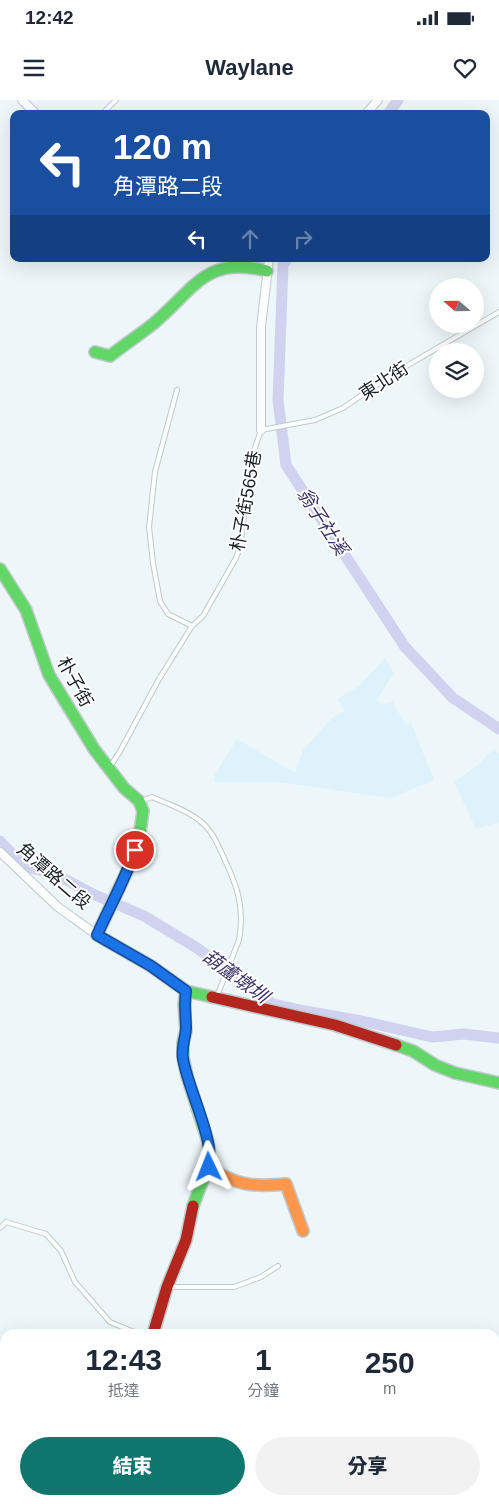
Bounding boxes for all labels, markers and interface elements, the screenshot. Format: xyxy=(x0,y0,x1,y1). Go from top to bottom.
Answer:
text: 12:42 xyxy=(25,7,74,28)
icon: menu xyxy=(20,54,48,82)
icon: heart xyxy=(451,54,479,82)
text: Waylane xyxy=(205,55,294,80)
text: 120 m xyxy=(113,127,212,166)
icon: left xyxy=(30,130,95,195)
text: 角潭路二段 xyxy=(113,174,223,199)
icon: left xyxy=(183,225,211,253)
icon: ahead xyxy=(236,225,264,253)
icon: right xyxy=(289,225,317,253)
north arrow xyxy=(429,278,484,332)
map controls xyxy=(429,278,484,398)
button: layers xyxy=(429,343,484,398)
street label: 東北街 xyxy=(356,358,412,404)
street label: 朴子街565巷 xyxy=(227,449,265,553)
water label: 翁子社溪 xyxy=(293,484,354,561)
street label: 朴子街 xyxy=(53,654,97,710)
pin xyxy=(114,829,156,871)
icon: arrive xyxy=(121,836,149,864)
street label: 角潭路二段 xyxy=(13,839,95,913)
water label: 葫蘆墩圳 xyxy=(199,946,275,1009)
position arrow xyxy=(182,1140,234,1192)
text: 12:43 xyxy=(85,1343,162,1376)
text: 1 xyxy=(255,1343,272,1376)
text: 250 xyxy=(365,1346,415,1379)
text: m xyxy=(383,1380,396,1397)
text: 抵達 xyxy=(108,1382,140,1399)
text: 分鐘 xyxy=(247,1382,279,1399)
button: 結束 xyxy=(20,1437,245,1495)
button: 分享 xyxy=(255,1437,480,1495)

